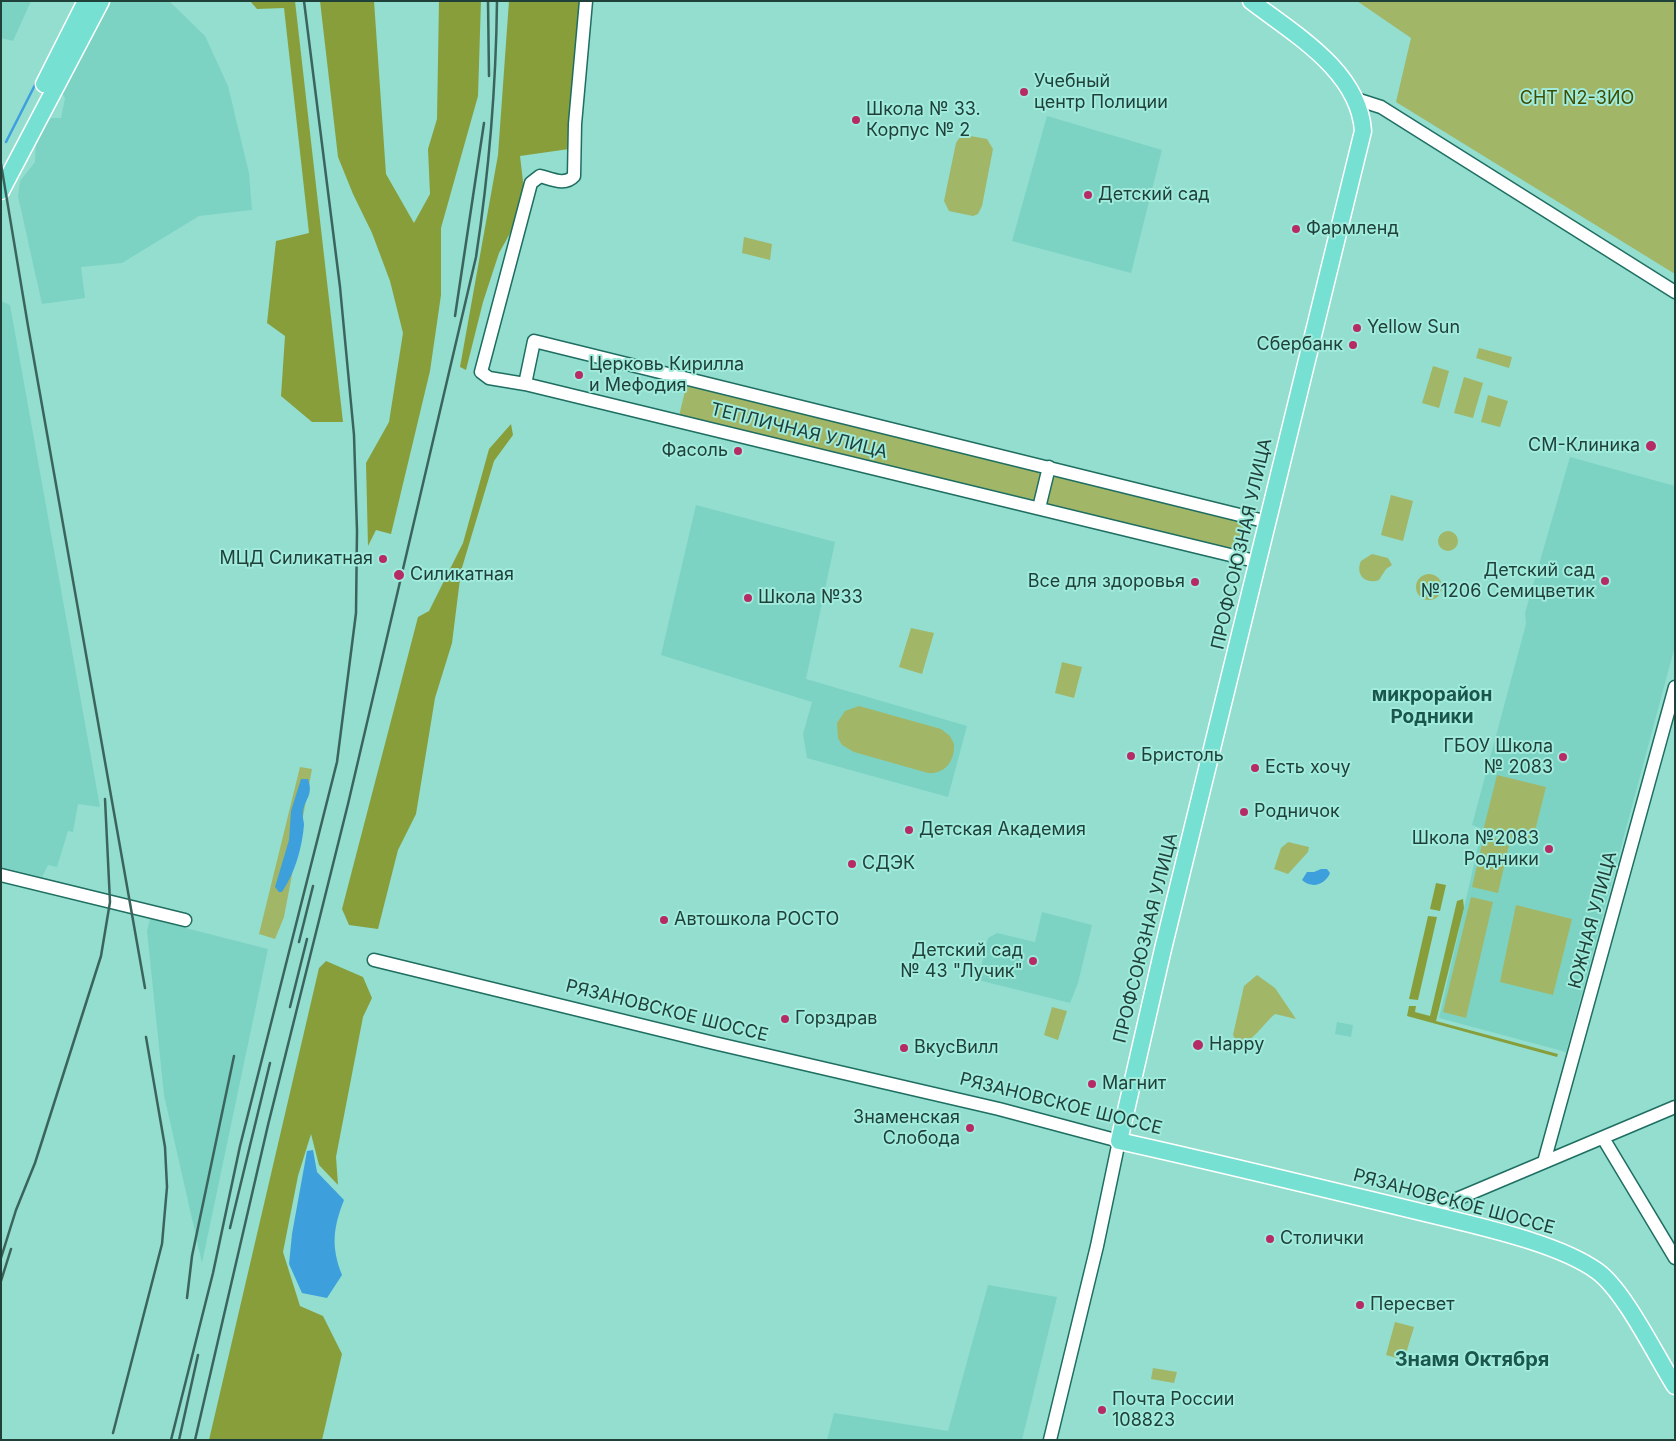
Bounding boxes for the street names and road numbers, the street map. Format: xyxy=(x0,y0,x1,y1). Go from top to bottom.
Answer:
street label: ТЕПЛИЧНАЯ УЛИЦА xyxy=(708,399,890,463)
street label: ПРОФСОЮЗНАЯ УЛИЦА xyxy=(1207,436,1277,652)
street label: ПРОФСОЮЗНАЯ УЛИЦА xyxy=(1109,831,1183,1045)
street label: ЮЖНАЯ УЛИЦА xyxy=(1564,849,1622,991)
street label: РЯЗАНОВСКОЕ ШОССЕ xyxy=(564,975,770,1047)
street label: РЯЗАНОВСКОЕ ШОССЕ xyxy=(958,1068,1164,1140)
street label: РЯЗАНОВСКОЕ ШОССЕ xyxy=(1351,1165,1557,1239)

